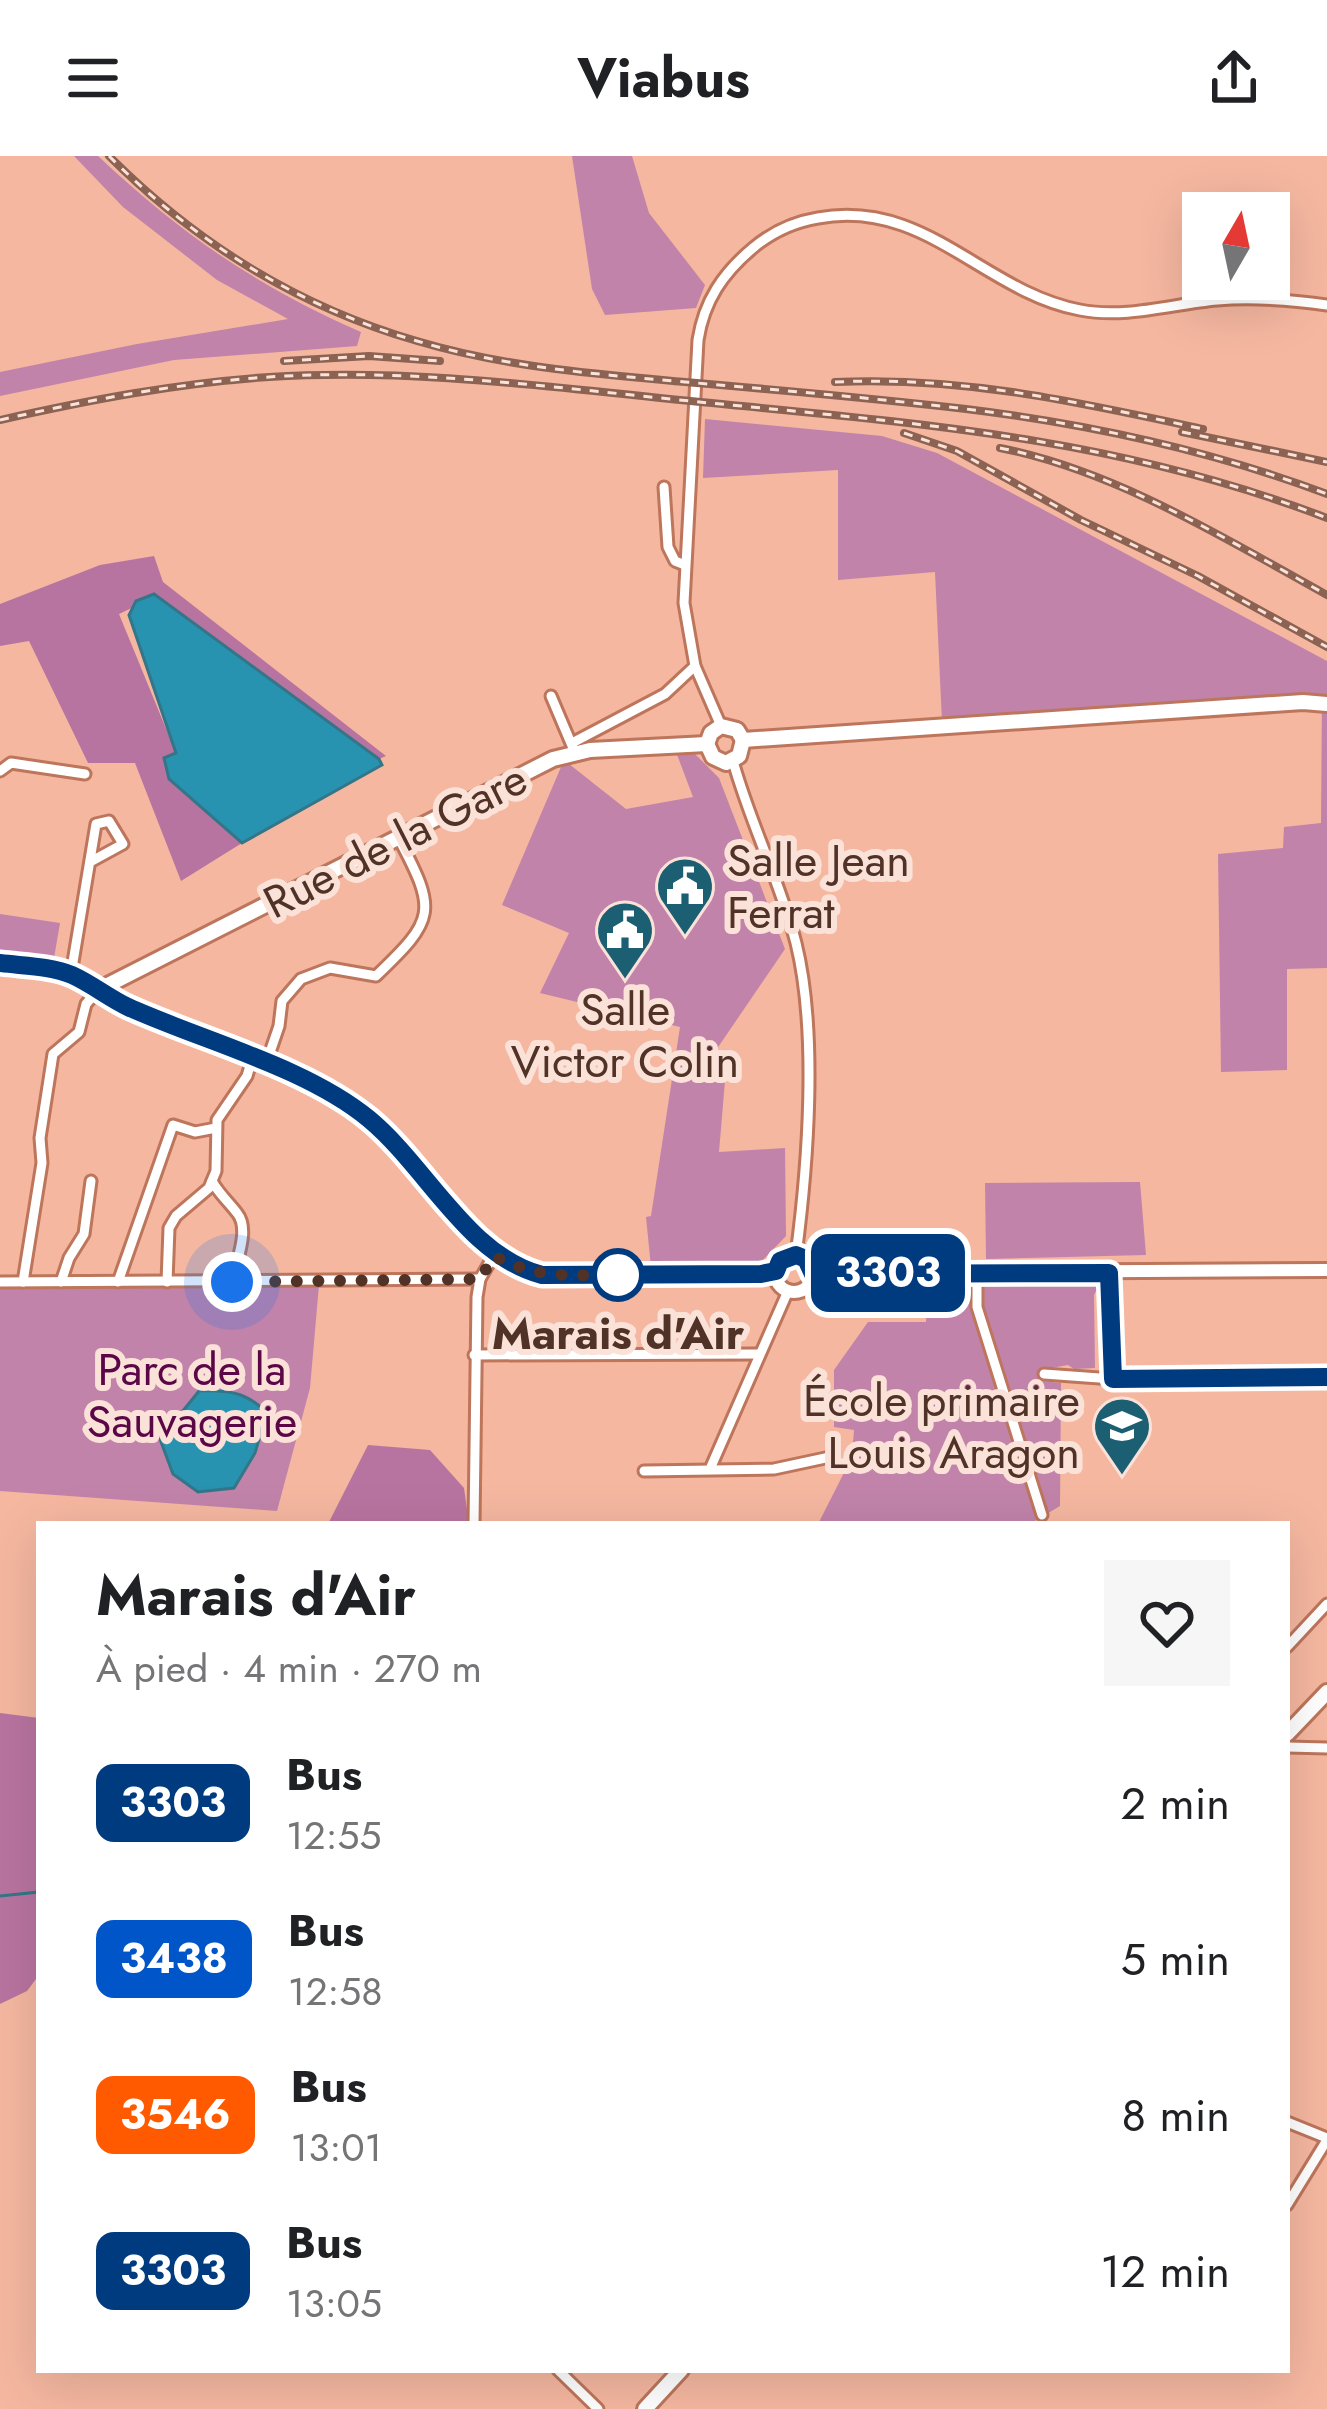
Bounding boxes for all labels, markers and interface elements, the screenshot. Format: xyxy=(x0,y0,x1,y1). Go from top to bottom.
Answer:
text: Viabus xyxy=(577,39,750,117)
icon: menu xyxy=(60,45,126,111)
icon: share xyxy=(1201,45,1267,111)
north arrow xyxy=(1182,192,1290,300)
map controls xyxy=(1182,192,1290,300)
street label: Rue de la Gare xyxy=(252,746,538,935)
place label: Salle Jean Ferrat xyxy=(727,828,910,945)
public building icon: Salle Jean Ferrat xyxy=(654,855,716,937)
public building icon: Salle Victor Colin xyxy=(594,899,656,981)
place label: Salle Victor Colin xyxy=(511,977,739,1094)
line badge: 3303 xyxy=(804,1234,972,1312)
text: 3303 xyxy=(835,1242,941,1303)
marker: Marais d'Air xyxy=(593,1250,643,1300)
your location xyxy=(202,1252,262,1312)
place label: Marais d'Air xyxy=(492,1301,745,1366)
park label: Parc de la Sauvagerie xyxy=(87,1337,297,1454)
place label: École primaire Louis Aragon xyxy=(803,1368,1080,1485)
school or university icon: École primaire Louis Aragon xyxy=(1091,1395,1153,1477)
text: Marais d'Air xyxy=(96,1554,416,1636)
button: heart xyxy=(1104,1560,1230,1686)
text: À pied · 4 min · 270 m xyxy=(96,1640,482,1697)
text: Bus xyxy=(286,1742,362,1807)
text: 2 min xyxy=(1120,1771,1230,1836)
text: 3303 xyxy=(120,1772,226,1833)
text: 12:55 xyxy=(286,1807,382,1864)
text: Bus xyxy=(288,1898,364,1963)
text: 5 min xyxy=(1121,1927,1230,1992)
text: 3438 xyxy=(120,1928,228,1989)
text: 12:58 xyxy=(288,1963,383,2020)
text: Bus xyxy=(291,2054,367,2119)
text: 8 min xyxy=(1122,2083,1230,2148)
text: 3546 xyxy=(120,2084,231,2145)
text: 13:01 xyxy=(291,2119,382,2176)
text: Bus xyxy=(286,2210,362,2275)
text: 12 min xyxy=(1100,2239,1230,2304)
text: 3303 xyxy=(120,2240,226,2301)
text: 13:05 xyxy=(286,2275,382,2332)

